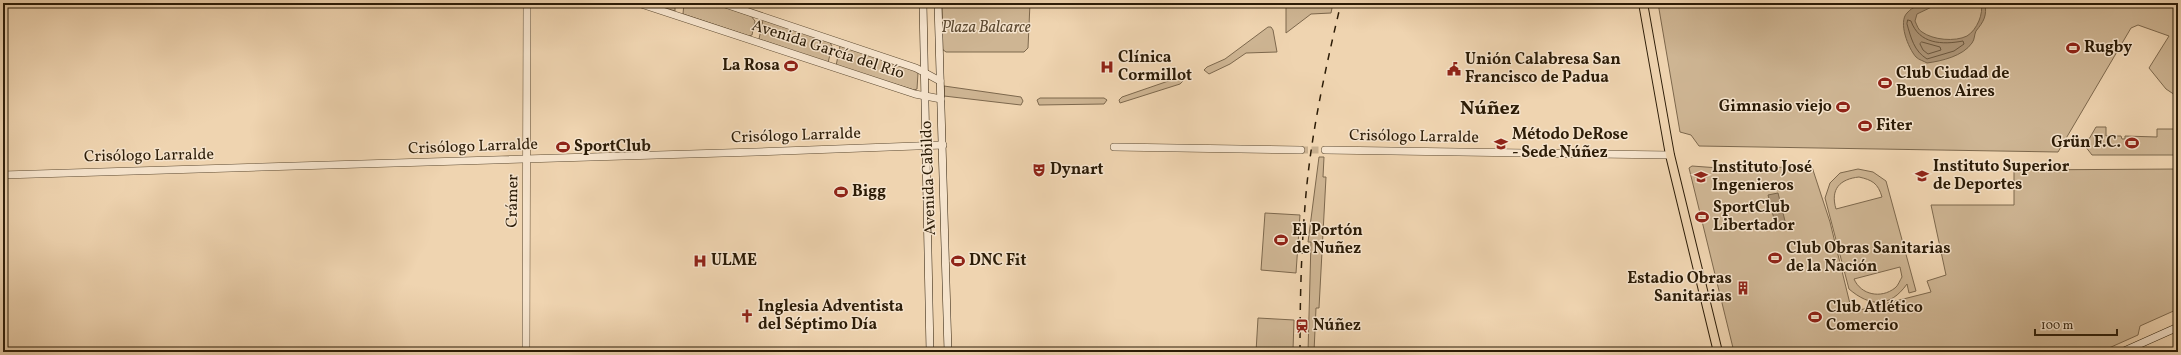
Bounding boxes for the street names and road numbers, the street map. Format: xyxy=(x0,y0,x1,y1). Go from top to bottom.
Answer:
street label: Avenida García del Río xyxy=(749,15,907,85)
street label: Avenida Cabildo xyxy=(916,120,942,236)
street label: Crisólogo Larralde xyxy=(731,123,861,149)
street label: Crisólogo Larralde xyxy=(1349,125,1479,149)
street label: Crisólogo Larralde xyxy=(408,134,538,160)
street label: Crisólogo Larralde xyxy=(84,144,214,168)
street label: Crámer xyxy=(502,174,524,228)

